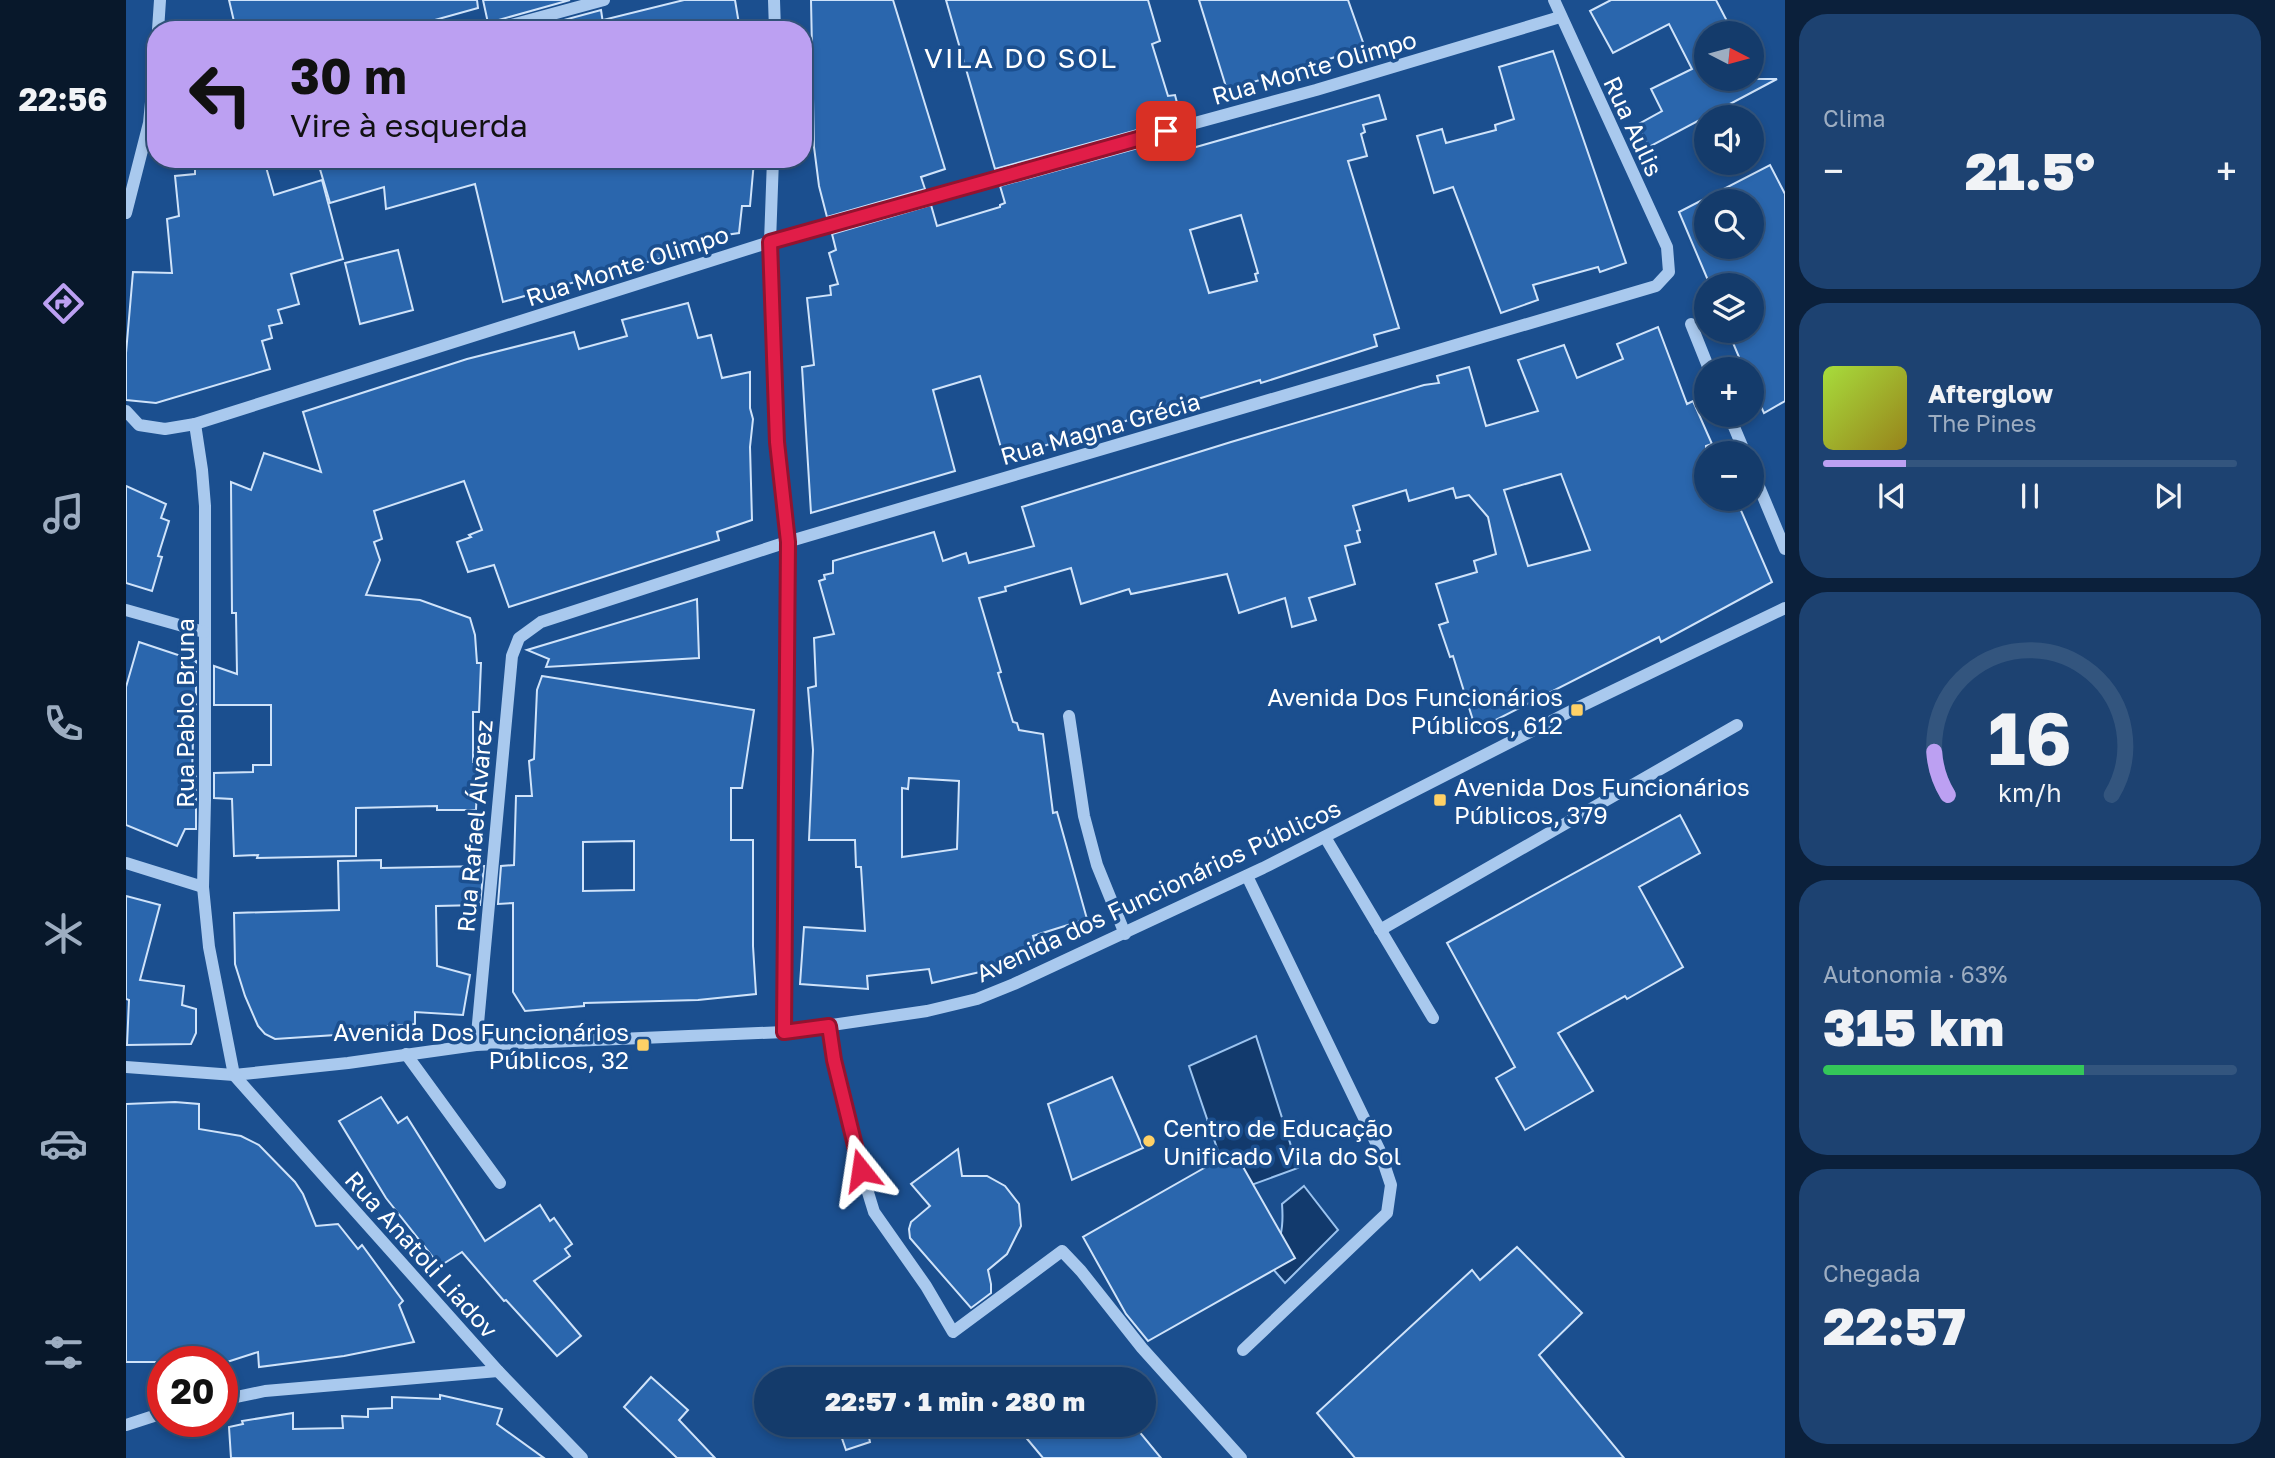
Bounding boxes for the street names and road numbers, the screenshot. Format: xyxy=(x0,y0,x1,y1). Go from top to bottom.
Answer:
street label: Rua Monte Olimpo xyxy=(1208,24,1420,110)
street label: Rua Aulis xyxy=(1598,71,1670,181)
street label: Rua Monte Olimpo xyxy=(522,219,732,311)
street label: Rua Magna Grécia xyxy=(997,386,1203,470)
street label: Rua Pablo Bruna xyxy=(170,618,199,808)
street label: Rua Rafael Álvarez xyxy=(450,718,498,934)
street label: Avenida dos Funcionários Públicos xyxy=(971,793,1345,987)
street label: Rua Anatoli Liadov xyxy=(340,1165,504,1343)

